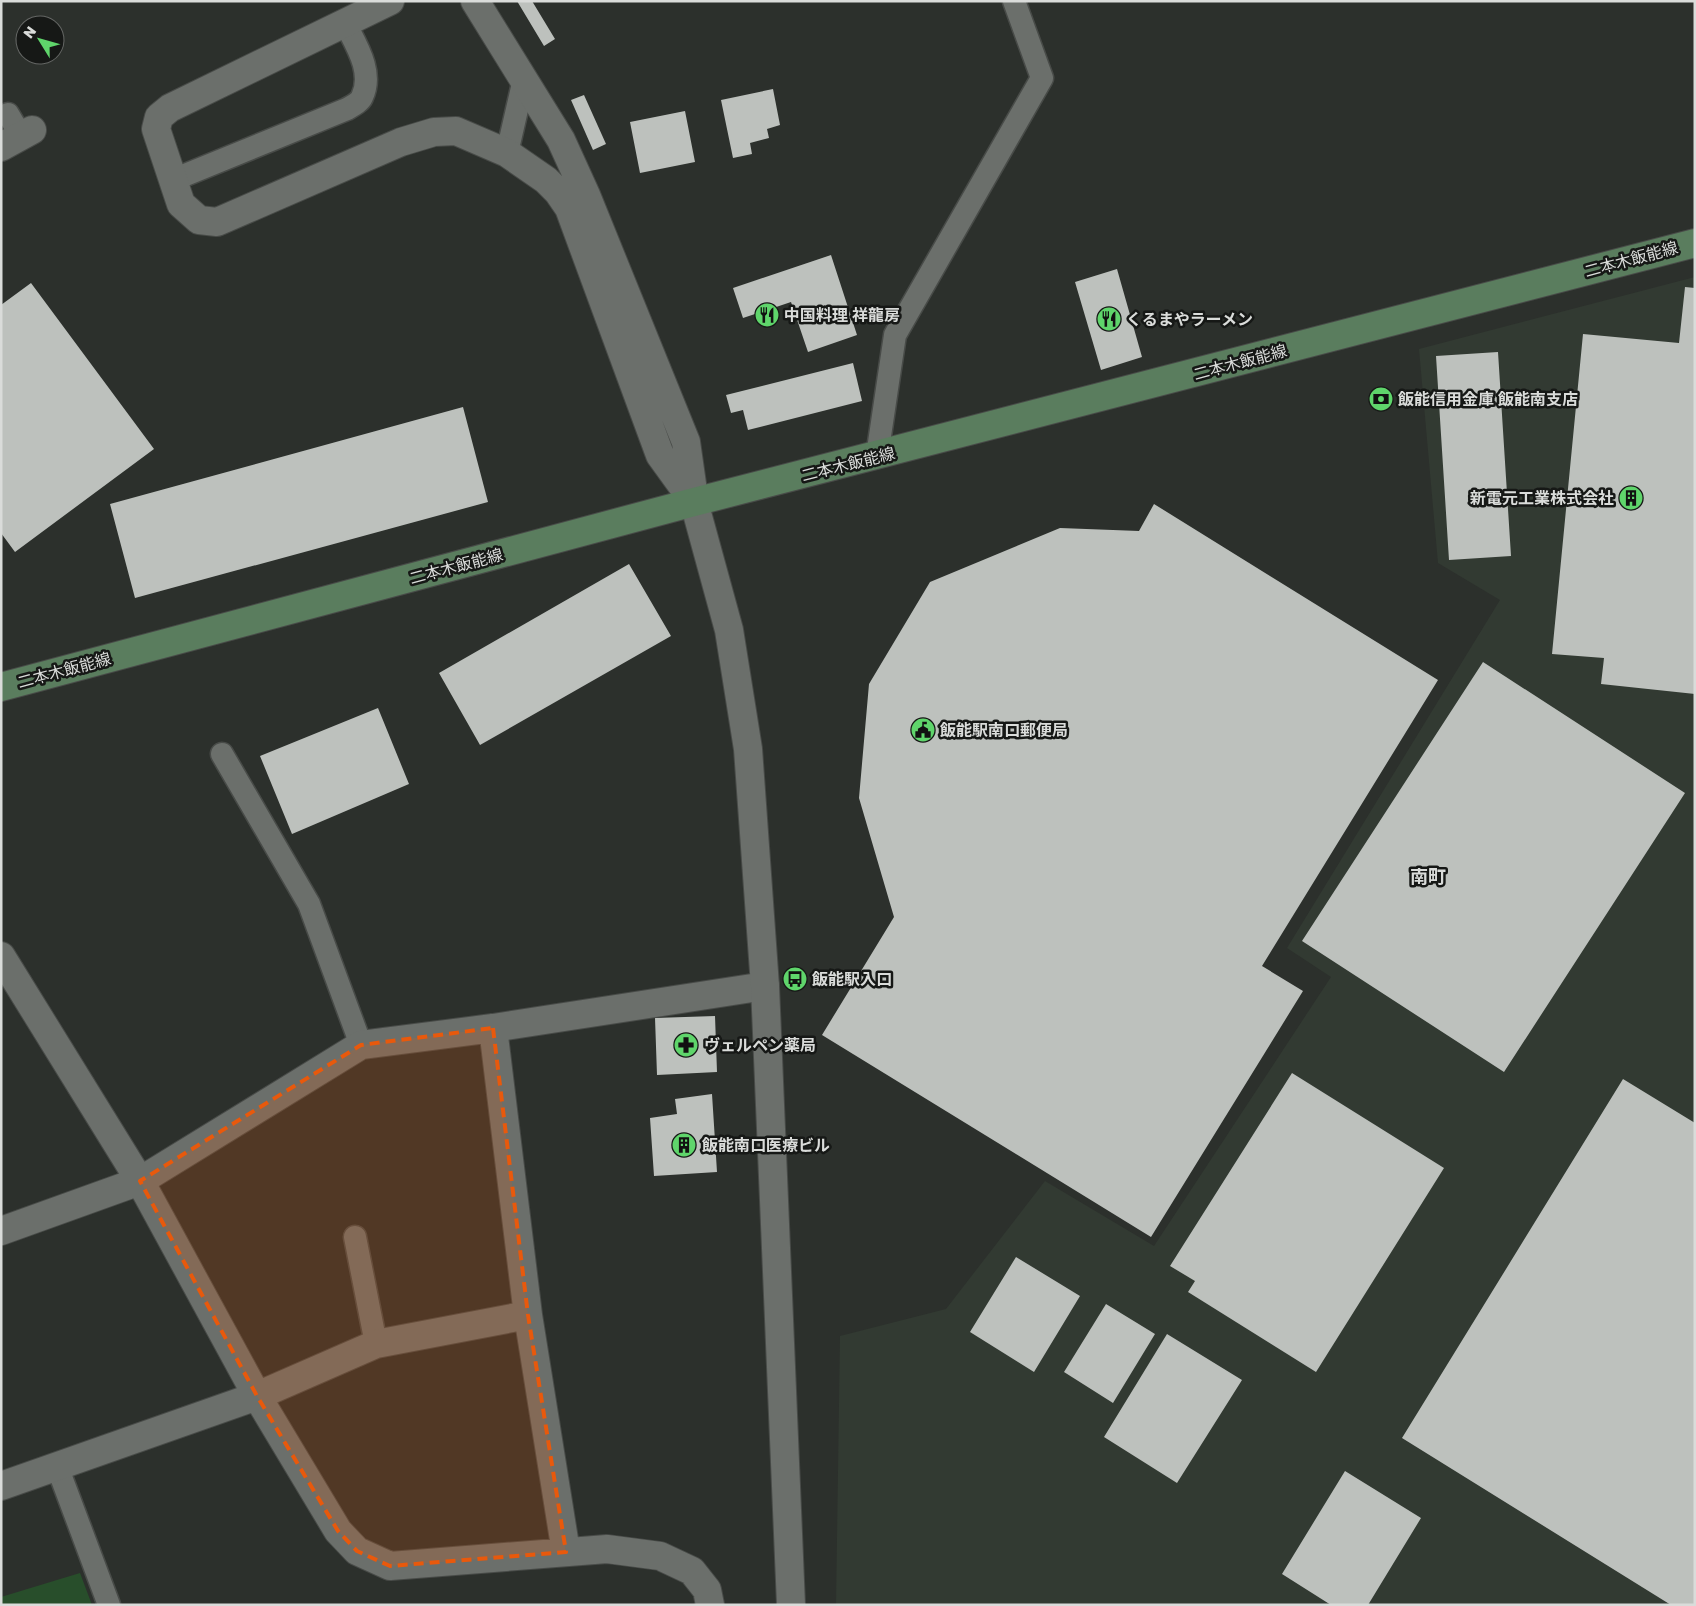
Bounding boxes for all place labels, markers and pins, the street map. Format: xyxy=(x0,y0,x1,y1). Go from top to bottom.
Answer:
restaurant icon: 中国料理 祥龍房 xyxy=(754,302,780,328)
place label: 中国料理 祥龍房 xyxy=(784,305,900,325)
restaurant icon: くるまやラーメン xyxy=(1096,306,1122,332)
place label: くるまやラーメン xyxy=(1126,309,1253,329)
bank icon: 飯能信用金庫 飯能南支店 xyxy=(1368,386,1394,412)
place label: 飯能信用金庫 飯能南支店 xyxy=(1397,389,1578,409)
building icon: 新電元工業株式会社 xyxy=(1618,485,1644,511)
place label: 新電元工業株式会社 xyxy=(1470,488,1614,508)
public building icon: 飯能駅南口郵便局 xyxy=(910,717,936,743)
place label: 飯能駅南口郵便局 xyxy=(939,720,1068,740)
bus stop icon: 飯能駅入口 xyxy=(782,966,808,992)
place label: 飯能駅入口 xyxy=(811,969,892,989)
pharmacy icon: ヴェルペン薬局 xyxy=(673,1032,699,1058)
place label: ヴェルペン薬局 xyxy=(704,1035,816,1055)
building icon: 飯能南口医療ビル xyxy=(671,1132,697,1158)
place label: 飯能南口医療ビル xyxy=(701,1135,830,1155)

